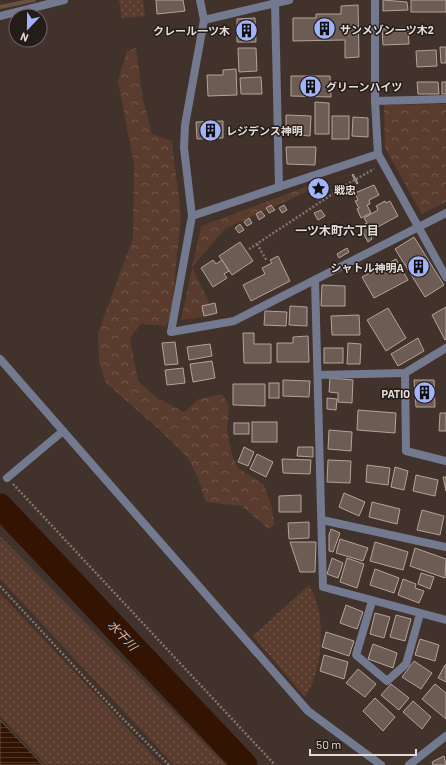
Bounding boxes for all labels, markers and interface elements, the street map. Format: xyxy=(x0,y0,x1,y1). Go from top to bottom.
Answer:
north arrow xyxy=(8,8,48,48)
building icon: サンメゾン一ツ木2 xyxy=(312,16,338,42)
building icon: クレール一ツ木 xyxy=(233,17,259,43)
place label: サンメゾン一ツ木2 xyxy=(340,23,434,36)
place label: クレール一ツ木 xyxy=(153,24,230,37)
text: N xyxy=(18,30,30,45)
building icon: グリーンハイツ xyxy=(298,73,324,99)
place label: グリーンハイツ xyxy=(326,80,402,93)
building icon: レジデンス神明 xyxy=(197,117,223,143)
place label: レジデンス神明 xyxy=(226,124,303,137)
place icon: 戦忠 xyxy=(305,176,331,202)
place label: 戦忠 xyxy=(334,183,356,196)
district label: 一ツ木町六丁目 xyxy=(295,223,379,237)
building icon: シャトル神明A xyxy=(406,254,432,280)
place label: シャトル神明A xyxy=(331,261,405,274)
building icon: PATIO xyxy=(412,380,438,406)
place label: PATIO xyxy=(381,387,410,400)
water label: 水干川 xyxy=(106,617,142,654)
scale bar xyxy=(310,731,416,757)
text: 50 m xyxy=(316,737,341,751)

